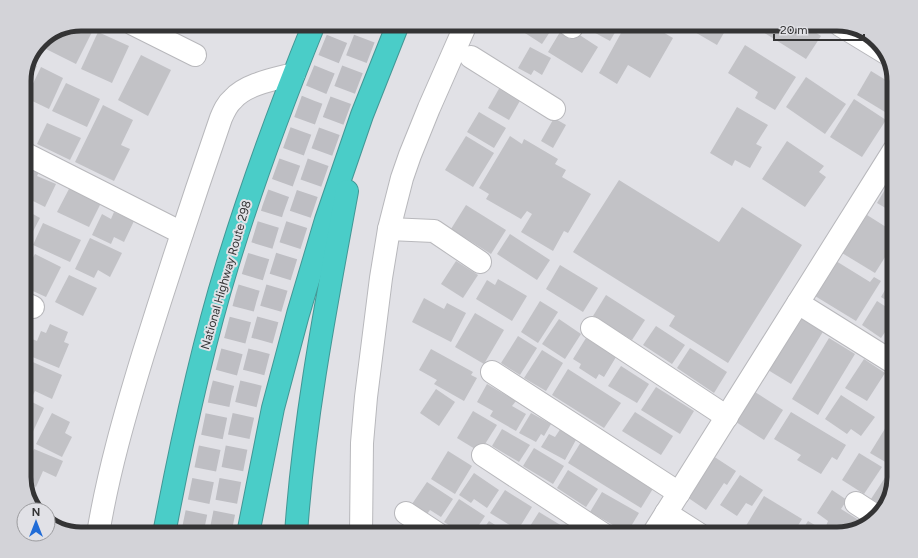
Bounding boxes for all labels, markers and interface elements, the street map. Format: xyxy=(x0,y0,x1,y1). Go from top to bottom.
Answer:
scale bar xyxy=(774,16,864,42)
text: 20 m xyxy=(780,23,808,37)
street label: National Highway Route 298 xyxy=(198,199,254,351)
north arrow xyxy=(16,502,56,542)
text: N xyxy=(32,506,40,519)

